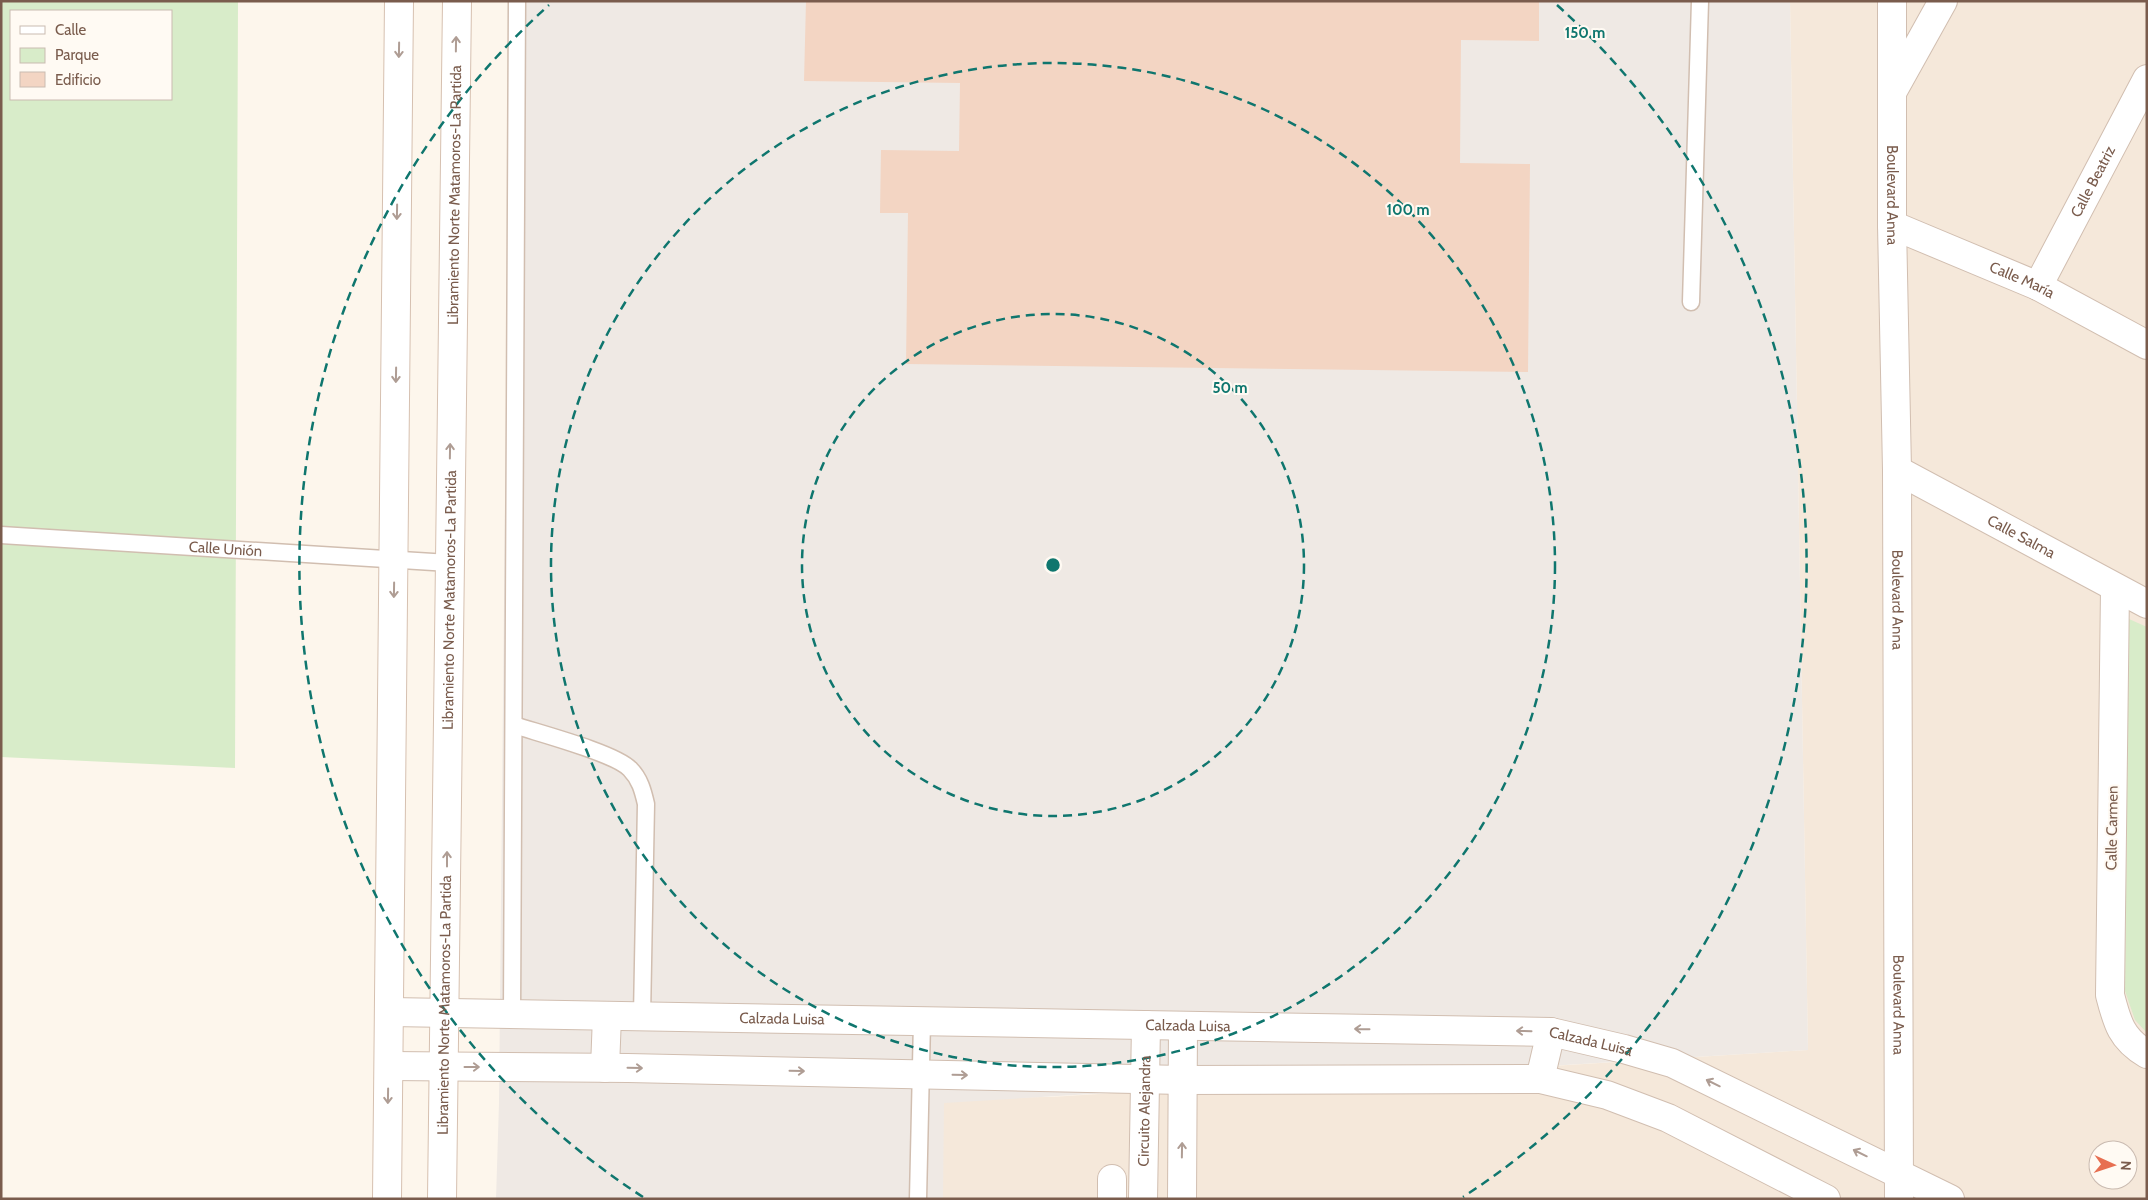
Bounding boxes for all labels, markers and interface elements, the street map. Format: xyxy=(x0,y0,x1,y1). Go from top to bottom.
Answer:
legend xyxy=(10,10,172,100)
text: Calle xyxy=(55,21,86,39)
text: 150 m xyxy=(1565,24,1605,42)
one-way arrow xyxy=(451,36,461,52)
one-way arrow xyxy=(394,42,404,58)
text: Parque xyxy=(55,46,99,64)
street label: Libramiento Norte Matamoros-La Partida xyxy=(444,64,465,325)
text: Edificio xyxy=(55,71,101,89)
street label: Calle Beatriz xyxy=(2067,143,2119,220)
street label: Boulevard Anna xyxy=(1883,145,1901,246)
text: 100 m xyxy=(1386,201,1430,219)
one-way arrow xyxy=(392,204,402,220)
street label: Calle María xyxy=(1987,258,2058,303)
one-way arrow xyxy=(391,366,401,383)
text: 50 m xyxy=(1212,379,1248,397)
one-way arrow xyxy=(445,444,455,460)
street label: Libramiento Norte Matamoros-La Partida xyxy=(439,469,460,730)
street label: Calle Salma xyxy=(1984,511,2059,562)
street label: Calle Unión xyxy=(188,538,263,560)
street label: Boulevard Anna xyxy=(1888,550,1906,651)
centre of rings xyxy=(1044,556,1062,574)
one-way arrow xyxy=(389,582,399,598)
street label: Calle Carmen xyxy=(2102,785,2122,871)
one-way arrow xyxy=(442,851,451,867)
street label: Libramiento Norte Matamoros-La Partida xyxy=(434,874,455,1135)
street label: Boulevard Anna xyxy=(1889,955,1908,1056)
street label: Calzada Luisa xyxy=(739,1009,825,1028)
street label: Calzada Luisa xyxy=(1145,1016,1231,1035)
street label: Calzada Luisa xyxy=(1547,1023,1635,1060)
one-way arrow xyxy=(1354,1024,1370,1033)
one-way arrow xyxy=(1516,1026,1532,1036)
street label: Circuito Alejandra xyxy=(1135,1054,1154,1167)
one-way arrow xyxy=(464,1062,480,1072)
one-way arrow xyxy=(626,1063,643,1073)
one-way arrow xyxy=(789,1067,805,1076)
one-way arrow xyxy=(951,1070,967,1080)
one-way arrow xyxy=(1706,1078,1721,1087)
one-way arrow xyxy=(383,1087,393,1103)
north arrow xyxy=(2088,1140,2138,1190)
one-way arrow xyxy=(1177,1142,1187,1158)
one-way arrow xyxy=(1852,1148,1867,1158)
text: N xyxy=(2117,1160,2135,1171)

